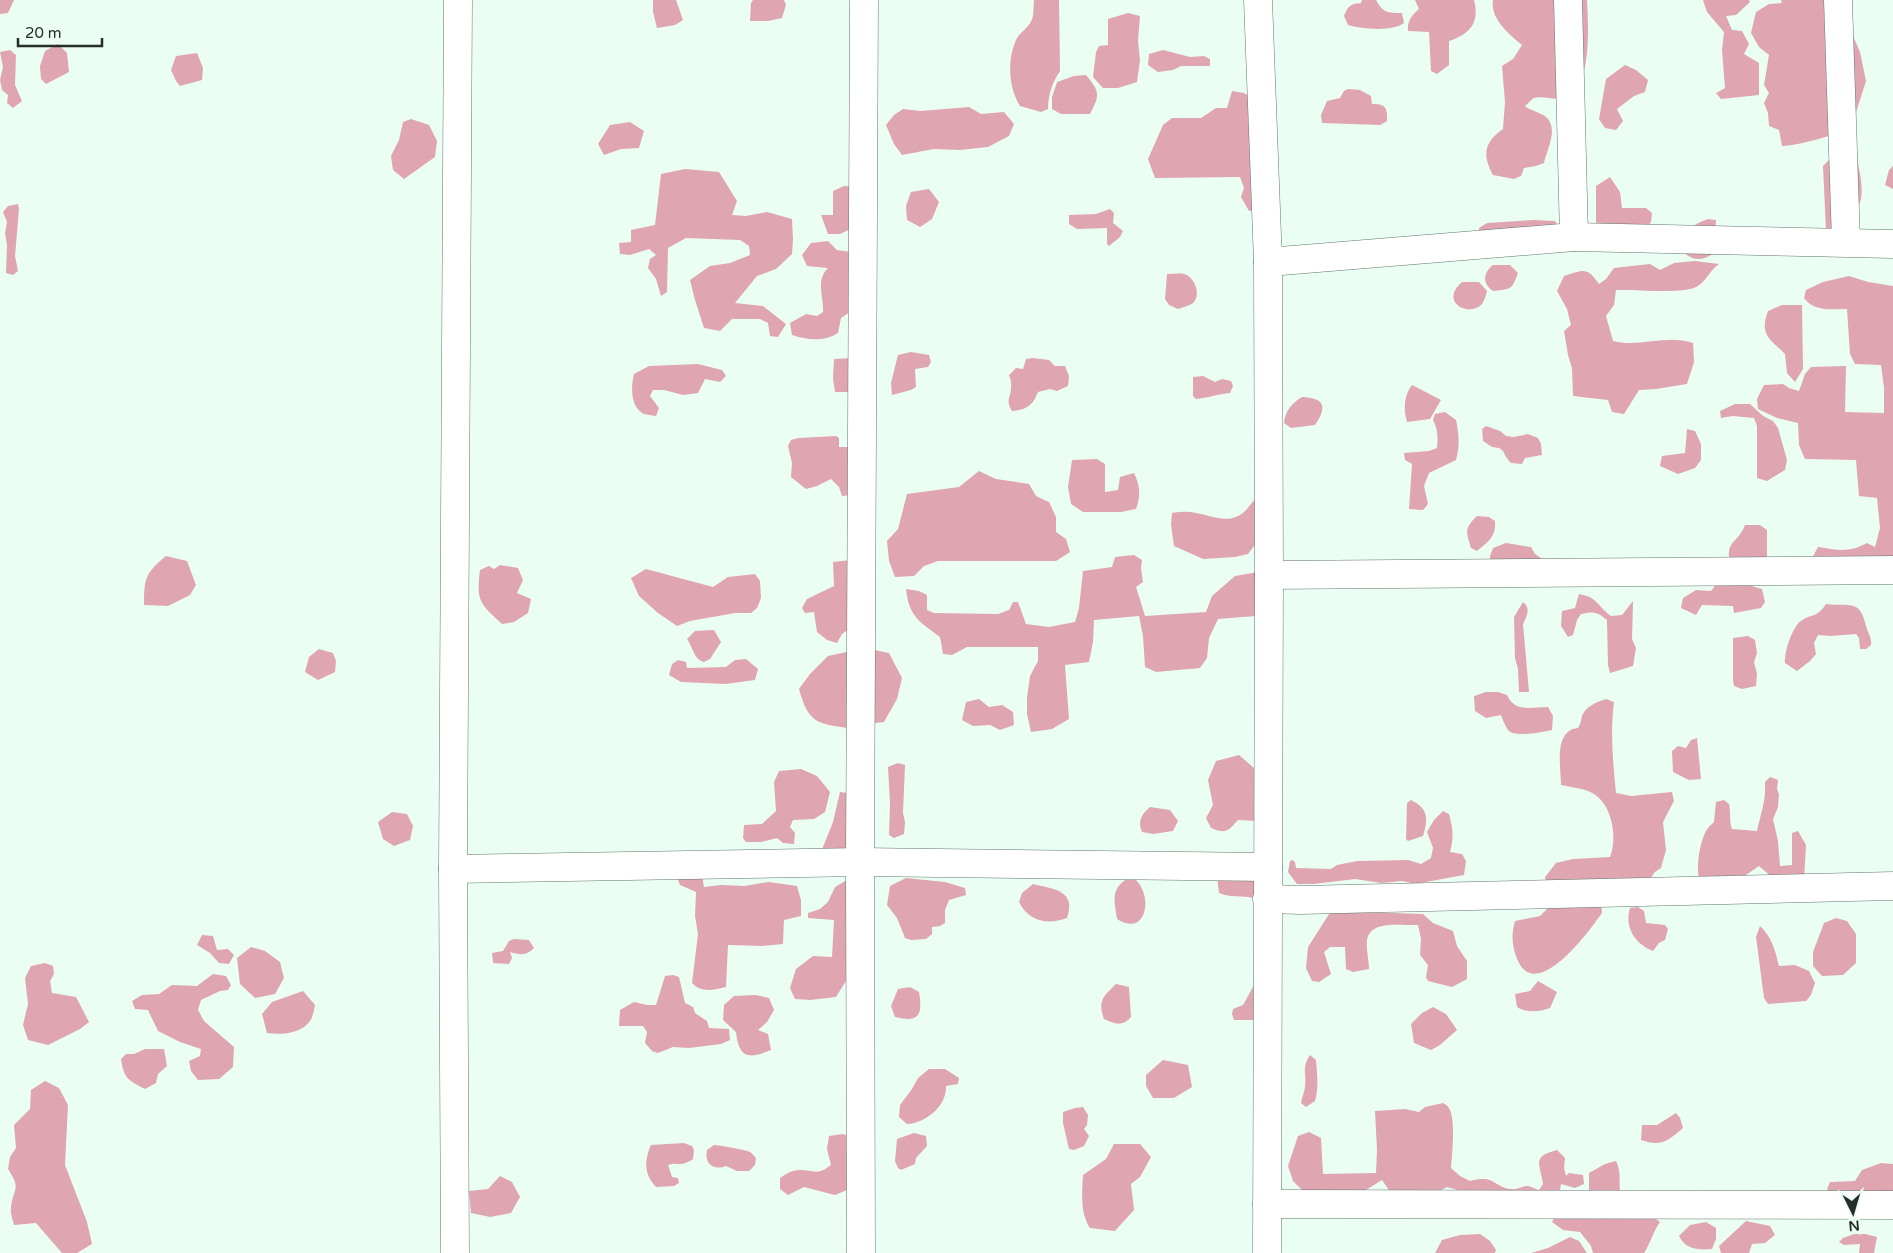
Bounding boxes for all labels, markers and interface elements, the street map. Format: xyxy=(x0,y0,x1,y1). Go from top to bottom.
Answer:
scale bar xyxy=(18,15,101,47)
text: 20 m xyxy=(25,24,62,42)
north arrow xyxy=(1828,1188,1878,1238)
text: N xyxy=(1848,1216,1860,1234)

